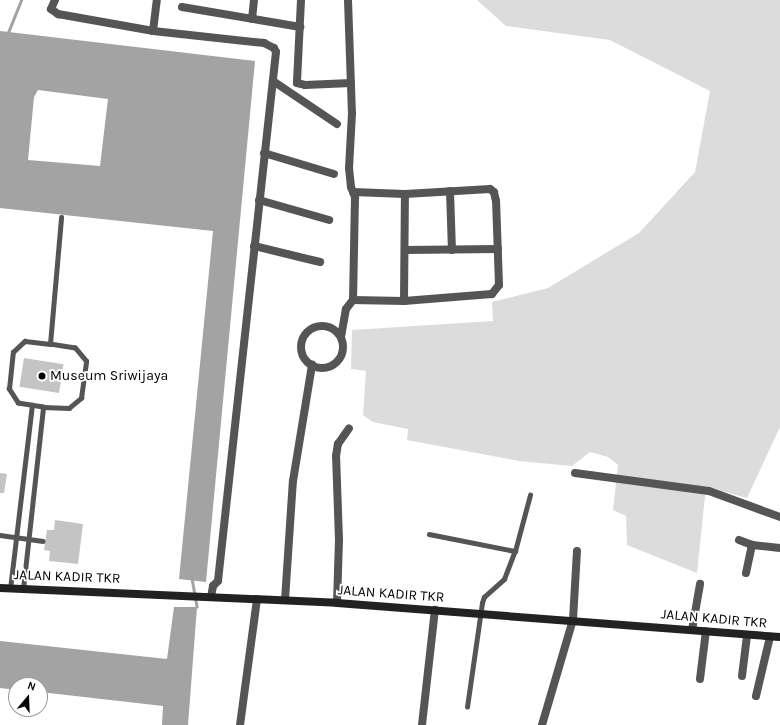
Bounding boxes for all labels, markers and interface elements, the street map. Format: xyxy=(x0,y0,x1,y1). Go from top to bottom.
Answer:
place label: Museum Sriwijaya xyxy=(50,368,168,384)
marker: Museum Sriwijaya xyxy=(37,371,47,381)
street label: JALAN KADIR TKR xyxy=(13,567,121,587)
street label: JALAN KADIR TKR xyxy=(337,582,445,606)
street label: JALAN KADIR TKR xyxy=(660,606,768,632)
north arrow xyxy=(8,677,48,717)
text: N xyxy=(26,679,38,694)

